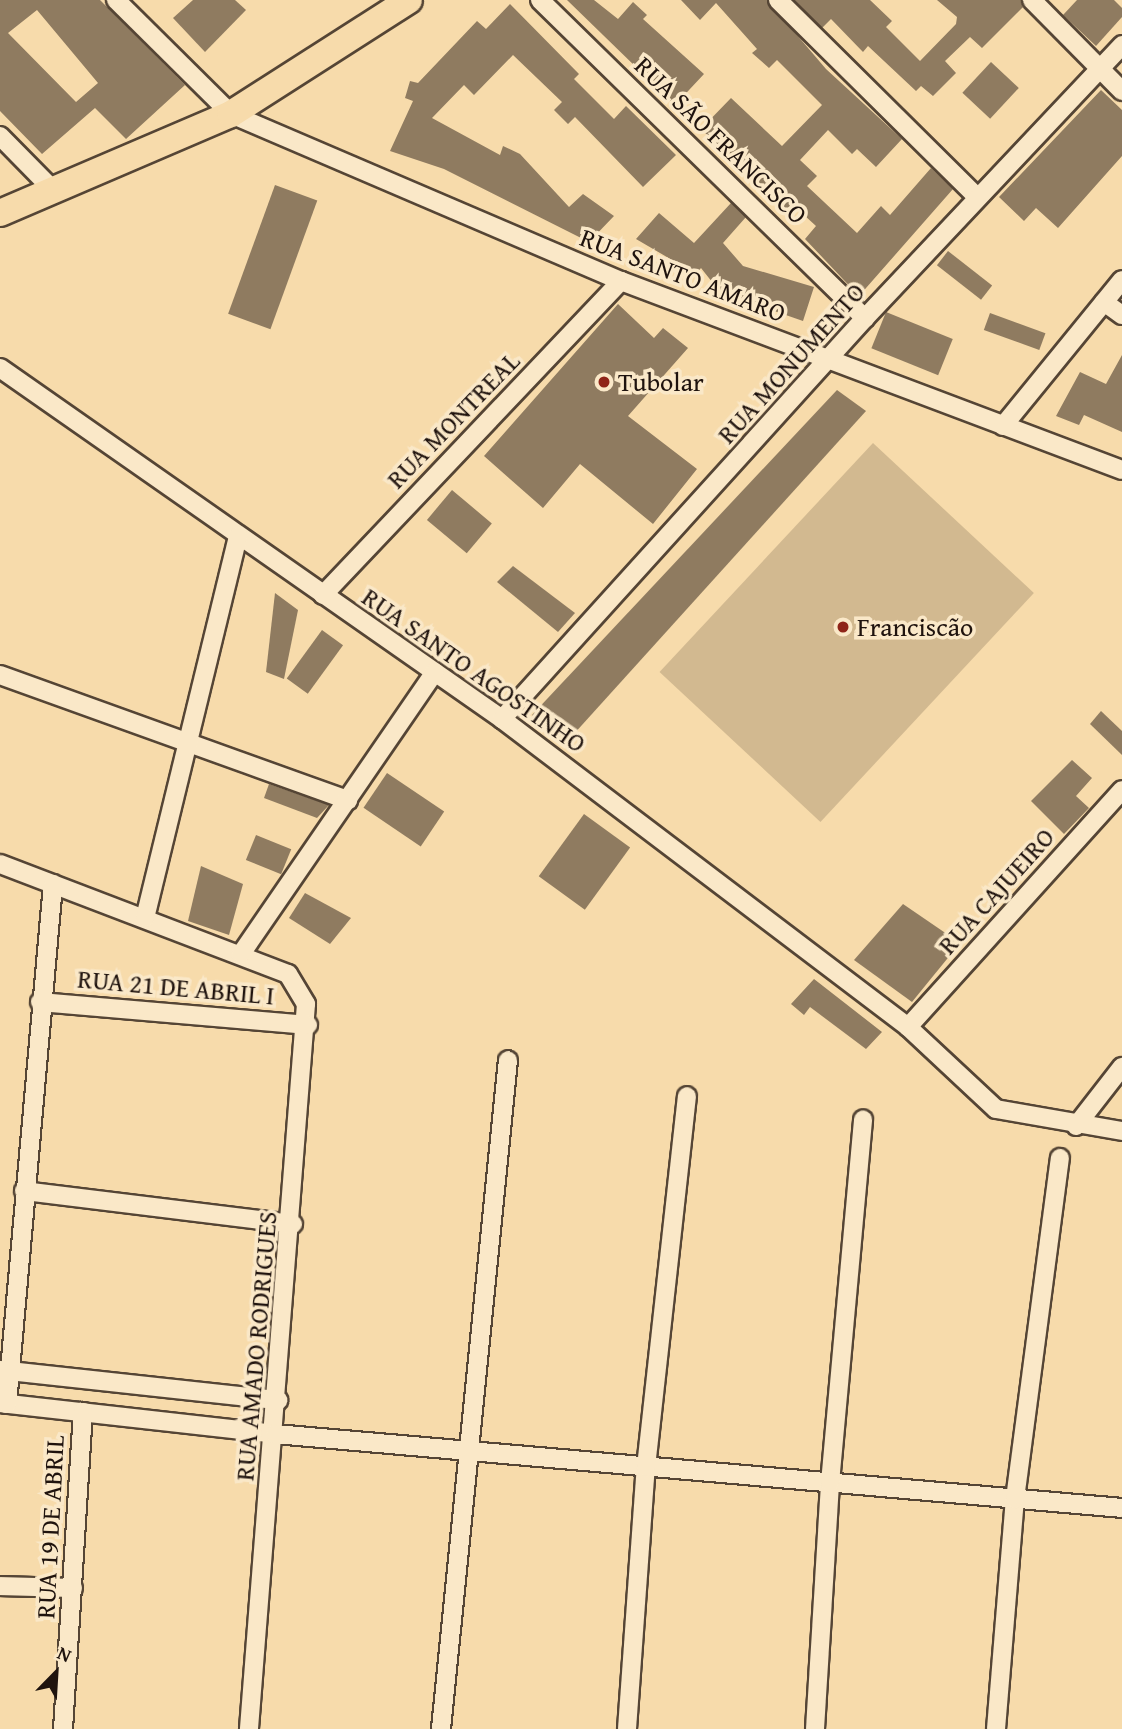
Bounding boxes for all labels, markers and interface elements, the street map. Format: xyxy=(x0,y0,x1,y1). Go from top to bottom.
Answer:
street label: RUA SÃO FRANCISCO xyxy=(628,50,814,230)
street label: RUA SANTO AMARO xyxy=(576,221,790,329)
street label: RUA MONUMENTO xyxy=(711,276,871,450)
street label: RUA MONTREAL xyxy=(380,345,526,495)
place label: Tubolar xyxy=(618,366,704,398)
marker: Tubolar xyxy=(596,374,612,390)
street label: RUA SANTO AGOSTINHO xyxy=(356,581,592,759)
place label: Franciscão xyxy=(857,611,973,643)
marker: Franciscão xyxy=(835,619,851,635)
street label: RUA CAJUEIRO xyxy=(931,822,1061,960)
street label: RUA 21 DE ABRIL I xyxy=(76,963,276,1011)
street label: RUA AMADO RODRIGUES xyxy=(229,1210,283,1482)
street label: RUA 19 DE ABRIL xyxy=(30,1434,70,1620)
north arrow xyxy=(21,1638,91,1708)
text: N xyxy=(53,1638,76,1669)

